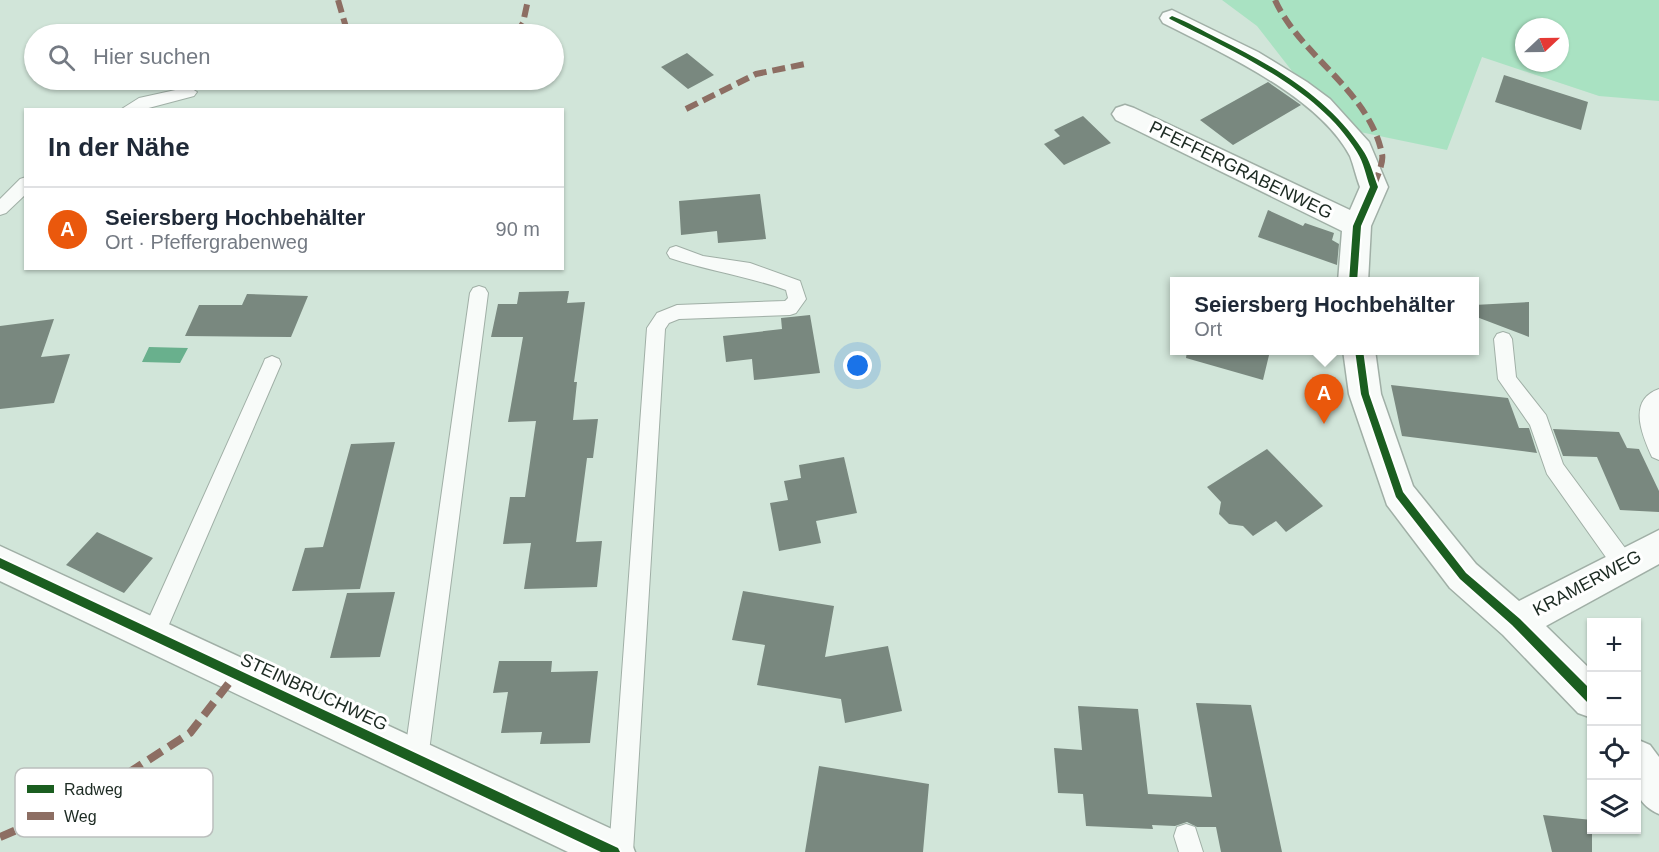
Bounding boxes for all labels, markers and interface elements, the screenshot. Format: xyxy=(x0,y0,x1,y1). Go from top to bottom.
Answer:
north arrow xyxy=(1515,18,1569,72)
search box xyxy=(24,24,564,90)
icon: search xyxy=(45,41,78,74)
text: Hier suchen xyxy=(93,44,210,69)
street label: PFEFFERGRABENWEG xyxy=(1146,117,1336,223)
text: In der Nähe xyxy=(48,132,190,162)
text: Seiersberg Hochbehälter xyxy=(105,205,365,230)
text: A xyxy=(60,218,75,240)
text: 90 m xyxy=(496,218,540,240)
text: Ort · Pfeffergrabenweg xyxy=(105,231,308,253)
popup xyxy=(1170,277,1479,355)
text: Seiersberg Hochbehälter xyxy=(1194,292,1455,317)
text: Ort xyxy=(1194,318,1222,340)
your location xyxy=(843,351,872,380)
pin: A xyxy=(1304,374,1344,424)
street label: KRAMERWEG xyxy=(1529,546,1645,620)
map controls xyxy=(1587,618,1641,834)
button: + xyxy=(1587,618,1641,672)
street label: STEINBRUCHWEG xyxy=(237,649,391,735)
button: − xyxy=(1587,672,1641,726)
button: locate xyxy=(1587,726,1641,780)
legend xyxy=(15,768,213,837)
button: layers xyxy=(1587,780,1641,834)
text: Radweg xyxy=(64,781,123,798)
text: Weg xyxy=(64,808,97,825)

